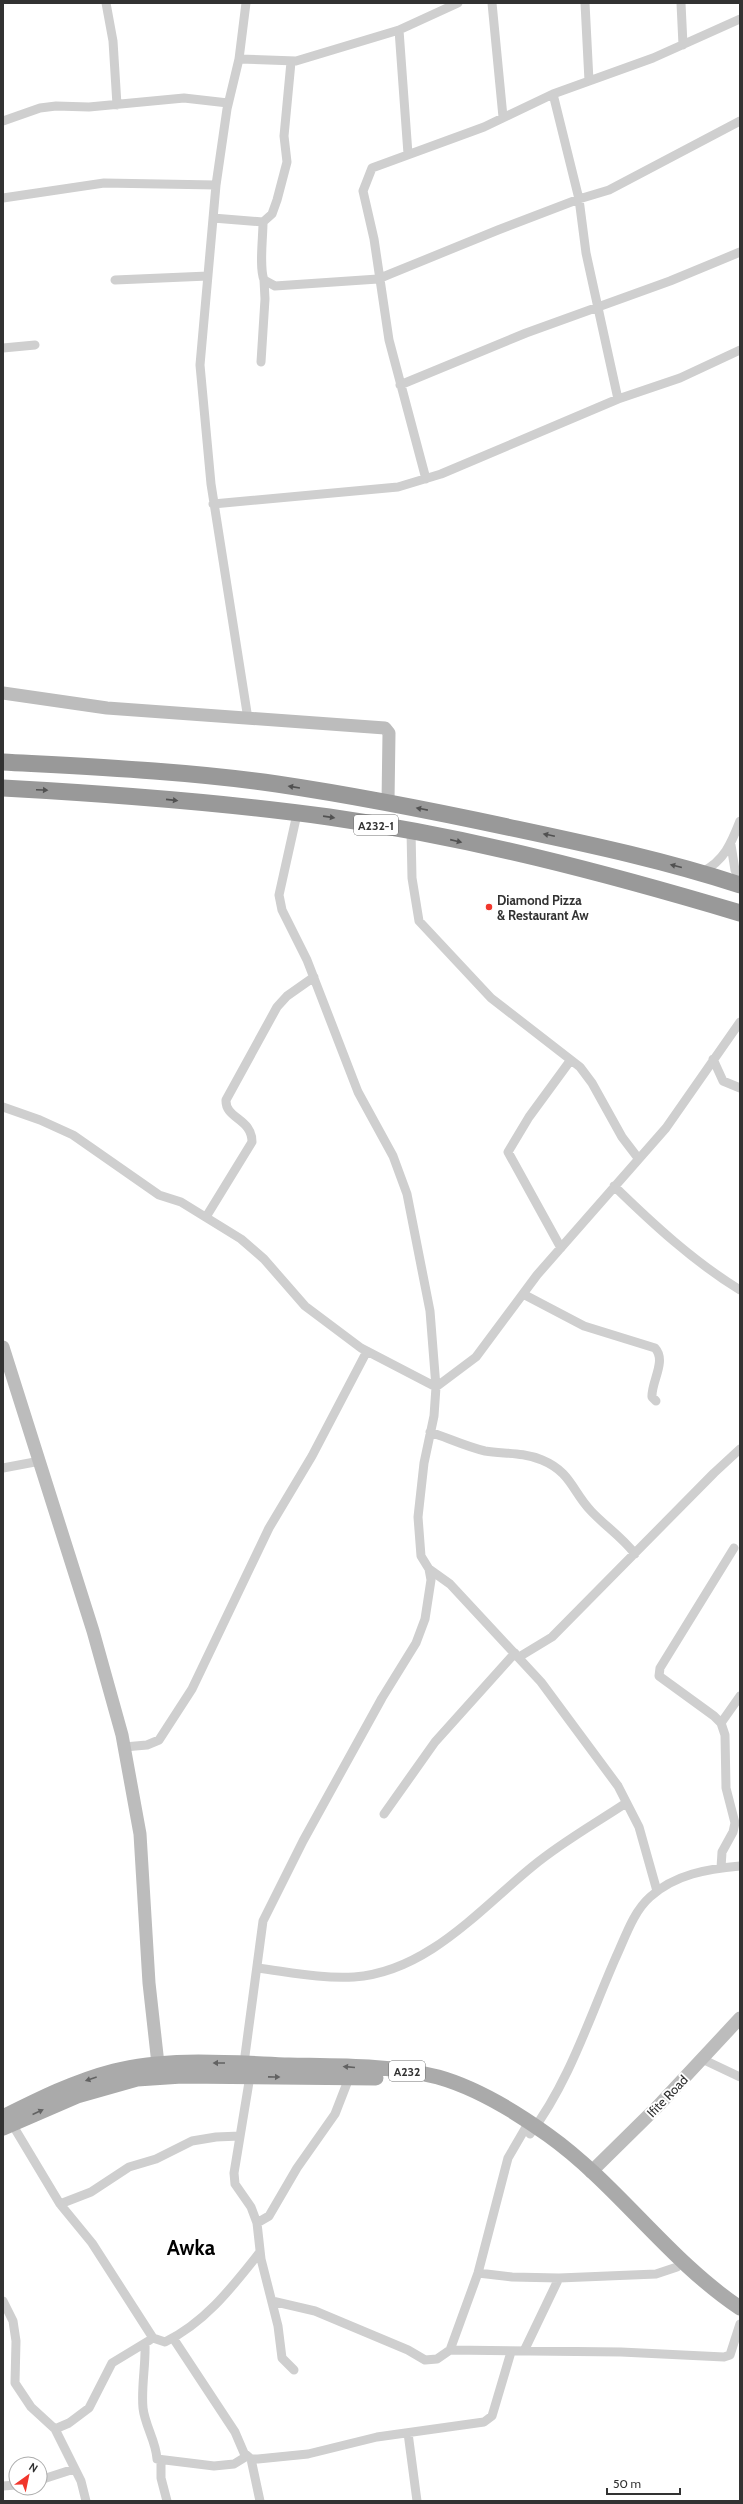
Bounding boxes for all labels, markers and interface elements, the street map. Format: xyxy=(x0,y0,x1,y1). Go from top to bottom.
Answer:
one-way arrow xyxy=(288,784,300,790)
one-way arrow xyxy=(36,787,49,793)
one-way arrow xyxy=(166,796,178,803)
one-way arrow xyxy=(416,805,428,811)
one-way arrow xyxy=(322,814,335,820)
road number: A232-1 xyxy=(354,815,398,835)
one-way arrow xyxy=(543,832,556,838)
one-way arrow xyxy=(450,838,463,844)
one-way arrow xyxy=(670,862,682,868)
place label: Diamond Pizza & Restaurant Aw xyxy=(497,892,589,923)
marker: Diamond Pizza & Restaurant Aw xyxy=(484,902,494,912)
one-way arrow xyxy=(212,2060,225,2066)
road number: A232 xyxy=(389,2061,425,2081)
one-way arrow xyxy=(343,2064,355,2070)
street label: Ifite Road xyxy=(643,2072,691,2120)
one-way arrow xyxy=(268,2074,281,2080)
one-way arrow xyxy=(85,2076,97,2082)
one-way arrow xyxy=(33,2109,44,2115)
district label: Awka xyxy=(167,2235,216,2260)
north arrow xyxy=(8,2456,48,2496)
text: N xyxy=(26,2460,41,2476)
scale bar xyxy=(607,2470,680,2496)
text: 50 m xyxy=(613,2476,641,2491)

